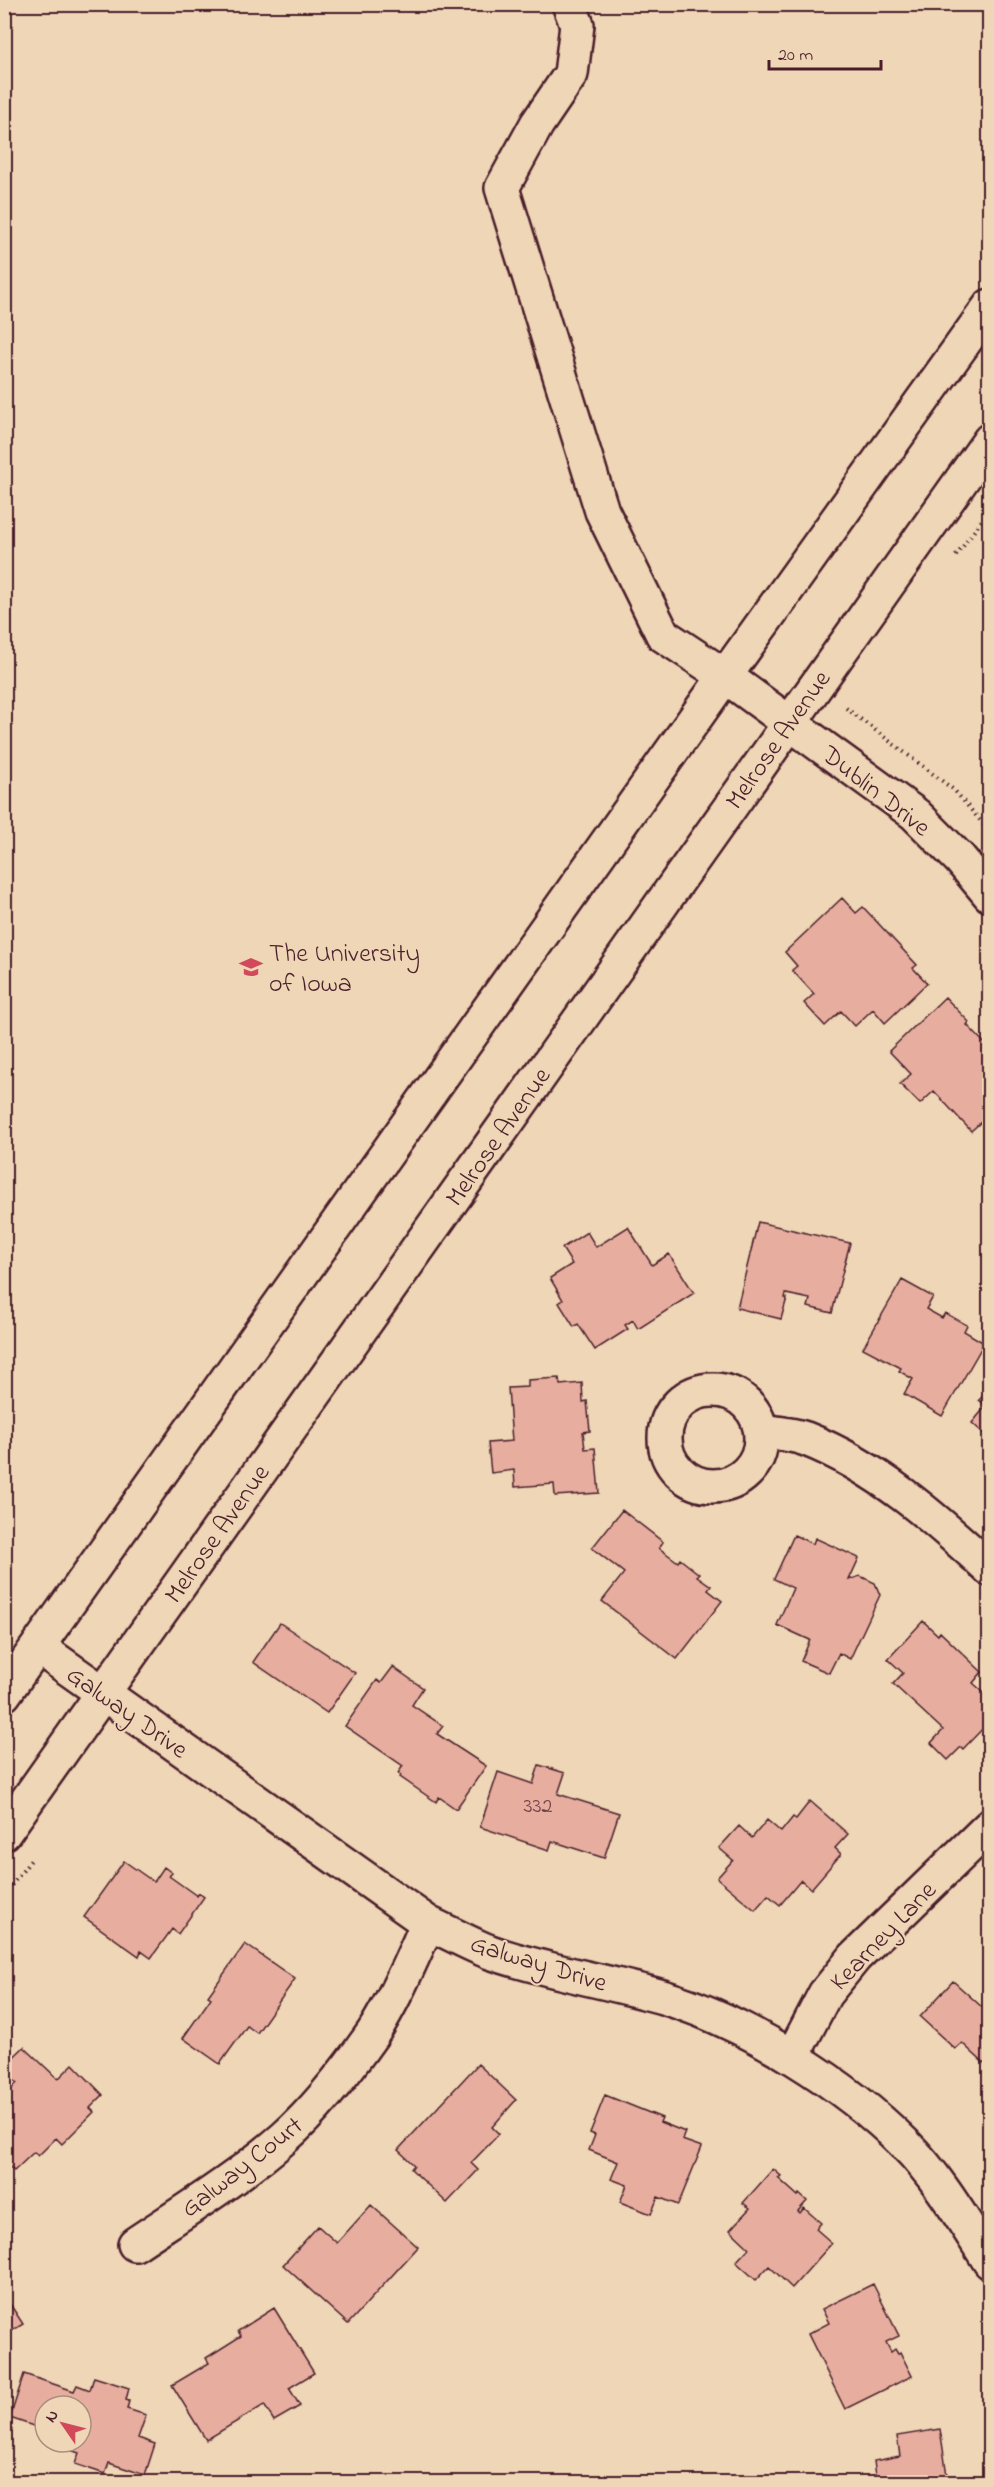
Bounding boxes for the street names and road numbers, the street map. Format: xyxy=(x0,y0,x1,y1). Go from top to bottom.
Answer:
street label: Melrose Avenue xyxy=(717,663,842,818)
street label: Dublin Drive xyxy=(812,737,938,847)
street label: Melrose Avenue xyxy=(437,1060,562,1215)
street label: Melrose Avenue xyxy=(156,1457,281,1612)
street label: Galway Drive xyxy=(58,1657,195,1770)
street label: Kearney Lane xyxy=(822,1873,947,2001)
street label: Galway Drive xyxy=(465,1926,611,2004)
street label: Galway Court xyxy=(174,2108,312,2228)

